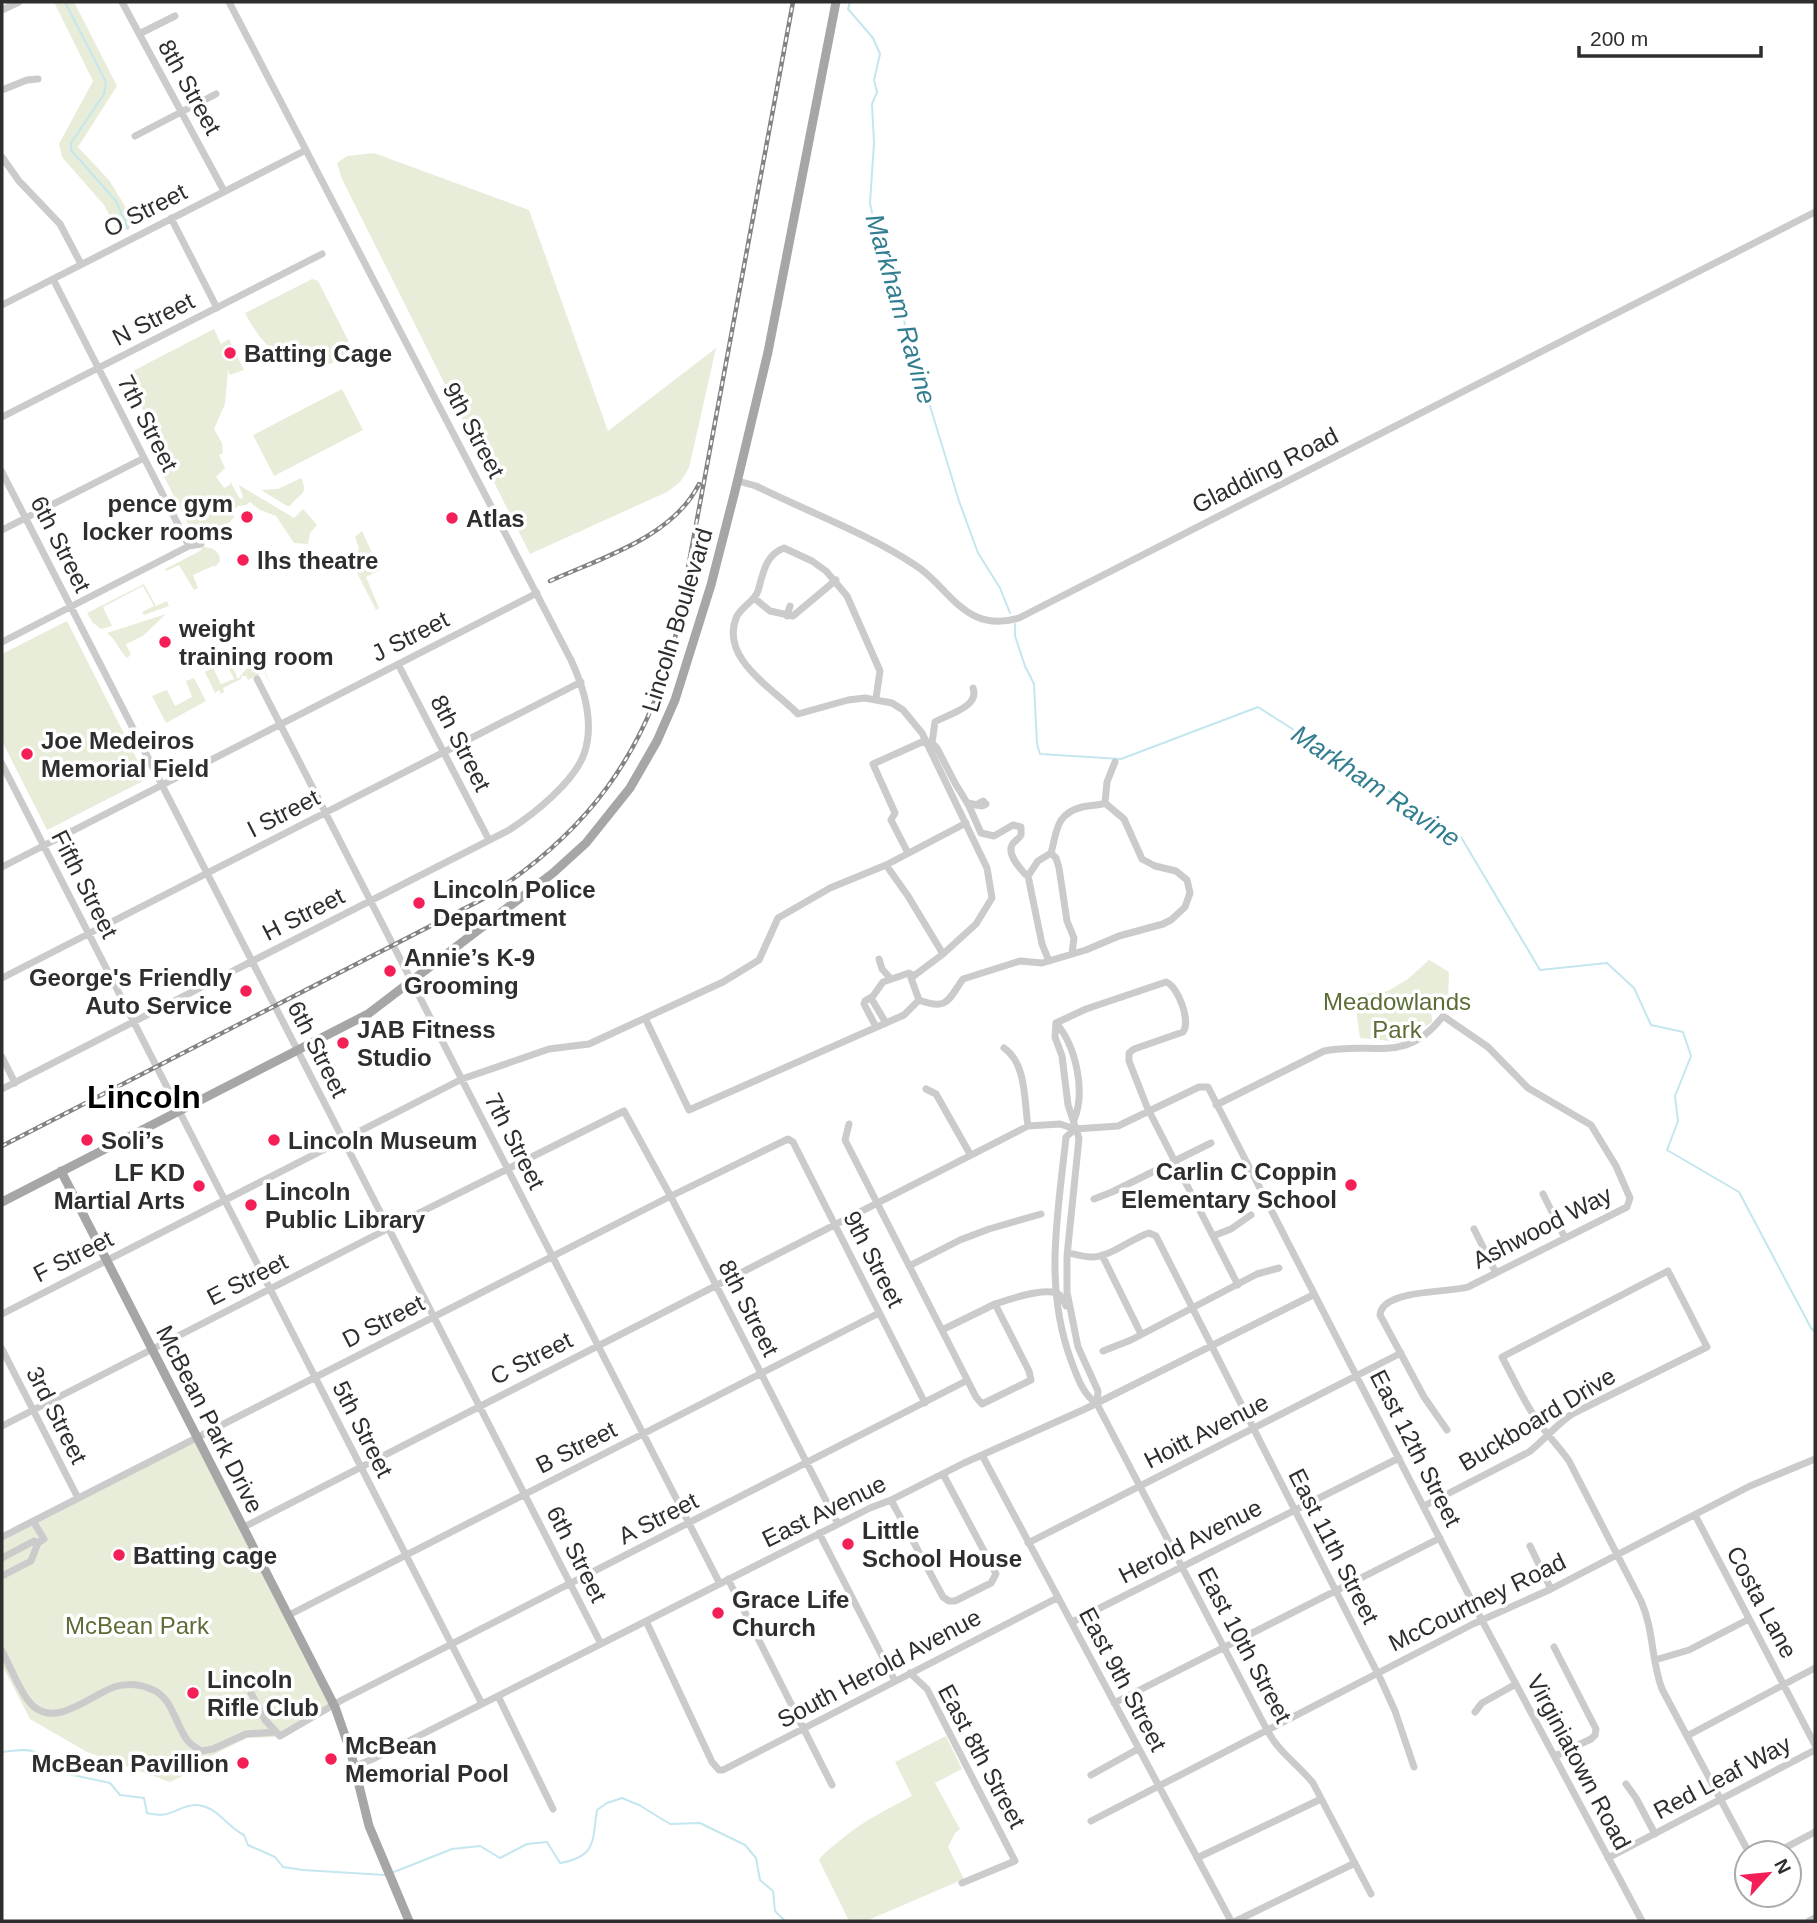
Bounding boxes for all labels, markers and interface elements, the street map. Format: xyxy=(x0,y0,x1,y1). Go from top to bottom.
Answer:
scale bar xyxy=(1579,14,1761,58)
text: 200 m xyxy=(1590,27,1648,50)
street label: 8th Street xyxy=(153,35,227,139)
street label: O Street xyxy=(99,178,191,242)
water label: Markham Ravine xyxy=(859,210,943,408)
street label: N Street xyxy=(108,287,199,351)
place label: Batting Cage xyxy=(244,340,392,367)
marker: Batting Cage xyxy=(222,345,238,361)
street label: 7th Street xyxy=(112,371,184,476)
street label: 9th Street xyxy=(438,378,511,483)
street label: Gladding Road xyxy=(1188,422,1342,518)
place label: pence gym locker rooms xyxy=(82,490,233,545)
street label: 6th Street xyxy=(25,492,97,597)
place label: Atlas xyxy=(466,505,525,532)
marker: pence gym locker rooms xyxy=(239,509,255,525)
marker: Atlas xyxy=(444,510,460,526)
street label: Lincoln Boulevard xyxy=(636,525,718,715)
place label: lhs theatre xyxy=(257,547,378,574)
marker: lhs theatre xyxy=(235,552,251,568)
street label: J Street xyxy=(367,605,453,667)
place label: weight training room xyxy=(178,615,334,670)
marker: weight training room xyxy=(157,634,173,650)
street label: 8th Street xyxy=(425,691,497,796)
water label: Markham Ravine xyxy=(1286,719,1466,853)
place label: Joe Medeiros Memorial Field xyxy=(41,727,209,782)
marker: Joe Medeiros Memorial Field xyxy=(19,746,35,762)
street label: I Street xyxy=(242,783,324,843)
street label: Fifth Street xyxy=(46,826,124,943)
place label: Lincoln Police Department xyxy=(433,876,596,931)
street label: H Street xyxy=(258,882,349,946)
marker: Lincoln Police Department xyxy=(411,895,427,911)
place label: Annie’s K-9 Grooming xyxy=(404,944,535,999)
marker: Annie’s K-9 Grooming xyxy=(382,963,398,979)
place label: George's Friendly Auto Service xyxy=(29,964,233,1019)
marker: George's Friendly Auto Service xyxy=(238,983,254,999)
park label: Meadowlands Park xyxy=(1323,988,1471,1043)
street label: 6th Street xyxy=(282,997,354,1102)
place label: JAB Fitness Studio xyxy=(357,1016,496,1071)
marker: JAB Fitness Studio xyxy=(335,1035,351,1051)
district label: Lincoln xyxy=(87,1079,201,1115)
street label: 7th Street xyxy=(479,1089,551,1194)
place label: Soli’s xyxy=(101,1127,164,1154)
place label: Lincoln Museum xyxy=(288,1127,477,1154)
marker: Soli’s xyxy=(79,1132,95,1148)
marker: Lincoln Museum xyxy=(266,1132,282,1148)
place label: Carlin C Coppin Elementary School xyxy=(1121,1158,1337,1213)
place label: LF KD Martial Arts xyxy=(54,1159,185,1214)
marker: Carlin C Coppin Elementary School xyxy=(1343,1177,1359,1193)
marker: LF KD Martial Arts xyxy=(191,1178,207,1194)
place label: Lincoln Public Library xyxy=(265,1178,426,1233)
street label: Ashwood Way xyxy=(1468,1180,1616,1274)
marker: Lincoln Public Library xyxy=(243,1197,259,1213)
street label: 9th Street xyxy=(838,1207,910,1312)
street label: F Street xyxy=(29,1224,117,1287)
street label: E Street xyxy=(202,1247,292,1311)
street label: 8th Street xyxy=(713,1256,785,1361)
street label: D Street xyxy=(338,1289,429,1353)
street label: McBean Park Drive xyxy=(151,1321,269,1517)
street label: C Street xyxy=(486,1326,577,1390)
street label: 3rd Street xyxy=(21,1362,93,1468)
street label: Buckboard Drive xyxy=(1454,1362,1620,1476)
street label: East 12th Street xyxy=(1365,1365,1467,1531)
street label: 5th Street xyxy=(327,1377,399,1482)
street label: Hoitt Avenue xyxy=(1139,1388,1273,1474)
street label: B Street xyxy=(531,1415,621,1479)
street label: East 11th Street xyxy=(1283,1464,1385,1628)
street label: East Avenue xyxy=(758,1469,890,1553)
street label: A Street xyxy=(614,1486,702,1549)
street label: Herold Avenue xyxy=(1114,1493,1266,1589)
street label: 6th Street xyxy=(541,1502,613,1607)
place label: Little School House xyxy=(862,1517,1022,1572)
marker: Little School House xyxy=(840,1536,856,1552)
street label: Costa Lane xyxy=(1721,1541,1803,1663)
place label: Batting cage xyxy=(133,1542,277,1569)
marker: Batting cage xyxy=(111,1547,127,1563)
street label: McCourtney Road xyxy=(1384,1547,1570,1657)
street label: East 10th Street xyxy=(1193,1563,1297,1728)
place label: Grace Life Church xyxy=(732,1586,849,1641)
street label: South Herold Avenue xyxy=(773,1603,985,1733)
street label: East 9th Street xyxy=(1074,1603,1172,1756)
marker: Grace Life Church xyxy=(710,1605,726,1621)
park label: McBean Park xyxy=(65,1612,210,1639)
place label: Lincoln Rifle Club xyxy=(207,1666,319,1721)
street label: Virginiatown Road xyxy=(1521,1670,1637,1854)
street label: East 8th Street xyxy=(933,1680,1031,1833)
marker: Lincoln Rifle Club xyxy=(185,1685,201,1701)
street label: Red Leaf Way xyxy=(1649,1730,1795,1824)
place label: McBean Memorial Pool xyxy=(345,1732,509,1787)
place label: McBean Pavillion xyxy=(32,1750,229,1777)
marker: McBean Memorial Pool xyxy=(323,1751,339,1767)
marker: McBean Pavillion xyxy=(235,1755,251,1771)
north arrow xyxy=(1733,1839,1803,1909)
text: N xyxy=(1770,1856,1795,1877)

